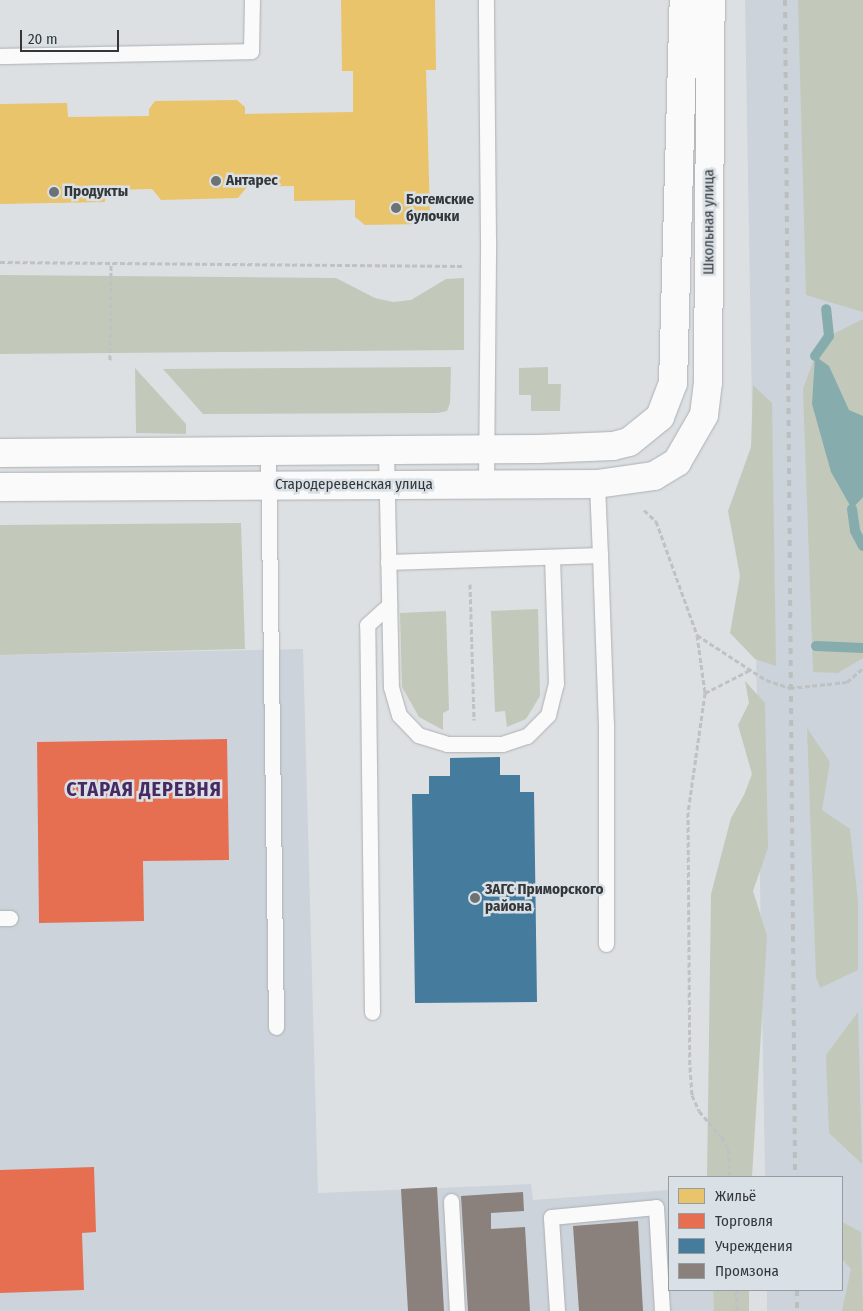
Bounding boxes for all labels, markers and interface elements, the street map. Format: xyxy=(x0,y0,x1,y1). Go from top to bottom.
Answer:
scale bar xyxy=(22,20,121,52)
text: 20 m xyxy=(28,30,58,48)
street label: Школьная улица xyxy=(700,169,718,275)
place label: Антарес xyxy=(226,172,278,190)
marker: Антарес xyxy=(210,175,222,187)
place label: Продукты xyxy=(64,183,128,201)
marker: Продукты xyxy=(48,186,60,198)
place label: Богемские булочки xyxy=(406,190,474,225)
marker: Богемские булочки xyxy=(390,202,402,214)
street label: Стародеревенская улица xyxy=(275,476,433,494)
district label: СТАРАЯ ДЕРЕВНЯ xyxy=(64,777,224,801)
place label: ЗАГС Приморского района xyxy=(485,880,603,915)
marker: ЗАГС Приморского района xyxy=(469,892,481,904)
legend xyxy=(668,1176,843,1291)
text: Жильё xyxy=(715,1187,756,1205)
text: Торговля xyxy=(715,1212,773,1230)
text: Учреждения xyxy=(715,1237,793,1255)
text: Промзона xyxy=(715,1262,779,1280)

